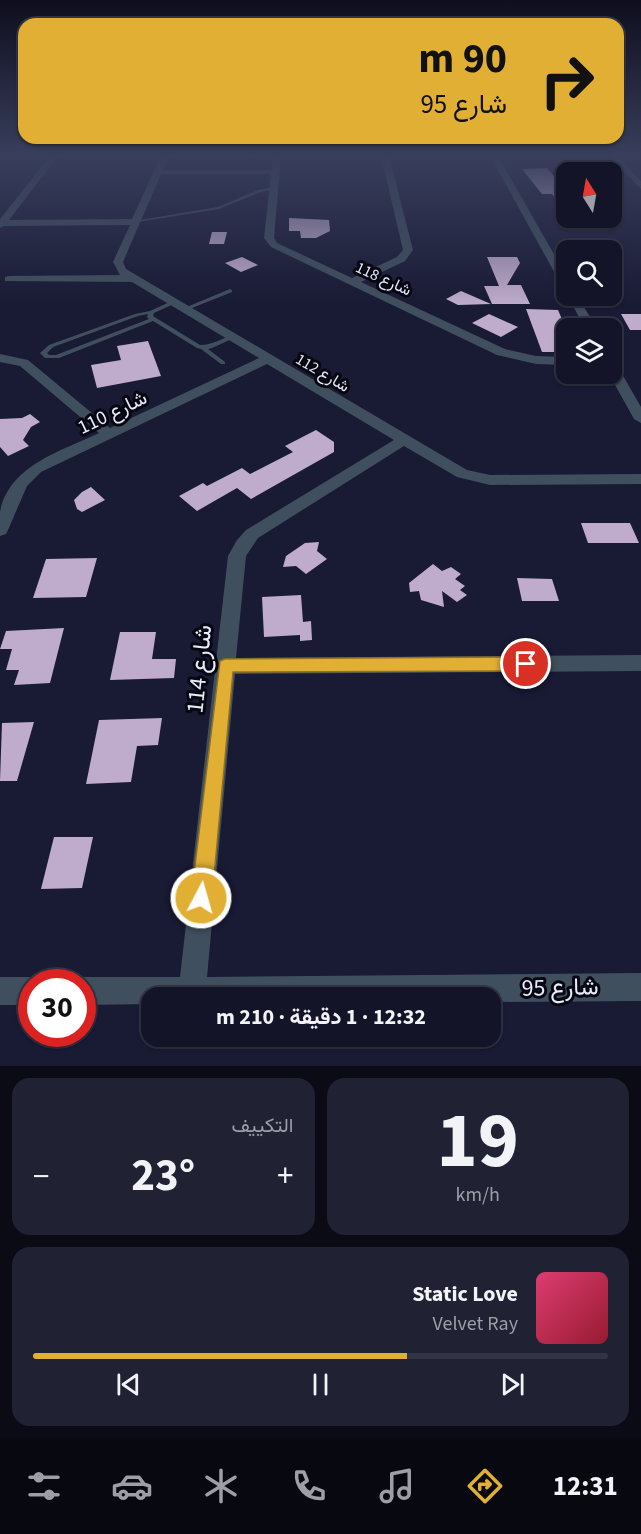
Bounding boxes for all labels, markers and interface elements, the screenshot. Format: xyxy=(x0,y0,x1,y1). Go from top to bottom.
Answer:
text: 90 m xyxy=(418,29,507,89)
icon: right xyxy=(528,42,606,120)
text: شارع 95 xyxy=(420,85,507,124)
north arrow xyxy=(556,162,622,228)
map controls xyxy=(556,162,622,384)
button: search xyxy=(556,240,622,306)
street label: شارع 118 xyxy=(352,256,415,301)
button: layers xyxy=(556,318,622,384)
street label: شارع 112 xyxy=(291,348,354,398)
street label: شارع 110 xyxy=(73,384,152,442)
street label: شارع 114 xyxy=(177,623,222,715)
pin xyxy=(500,638,551,689)
icon: arrive xyxy=(509,647,542,680)
position arrow xyxy=(169,866,233,930)
speed limit sign: 30 xyxy=(18,969,96,1047)
street label: شارع 95 xyxy=(521,969,599,1006)
text: 12:32 · 1 دقيقة · 210 m xyxy=(216,1001,426,1033)
text: 19 xyxy=(437,1086,519,1197)
text: التكييف xyxy=(231,1112,294,1140)
text: 23° xyxy=(131,1144,195,1208)
text: − xyxy=(33,1153,49,1200)
text: + xyxy=(277,1153,293,1200)
text: km/h xyxy=(456,1181,500,1209)
text: Static Love xyxy=(412,1278,518,1310)
text: Velvet Ray xyxy=(433,1310,518,1338)
icon: previous xyxy=(112,1368,145,1401)
icon: pause xyxy=(304,1368,337,1401)
icon: next xyxy=(496,1368,529,1401)
icon: filters xyxy=(23,1465,65,1507)
icon: car xyxy=(111,1465,153,1507)
icon: climate xyxy=(200,1465,242,1507)
icon: phone xyxy=(288,1465,330,1507)
icon: music xyxy=(376,1465,418,1507)
icon: directions xyxy=(464,1465,506,1507)
text: 12:31 xyxy=(553,1467,618,1506)

